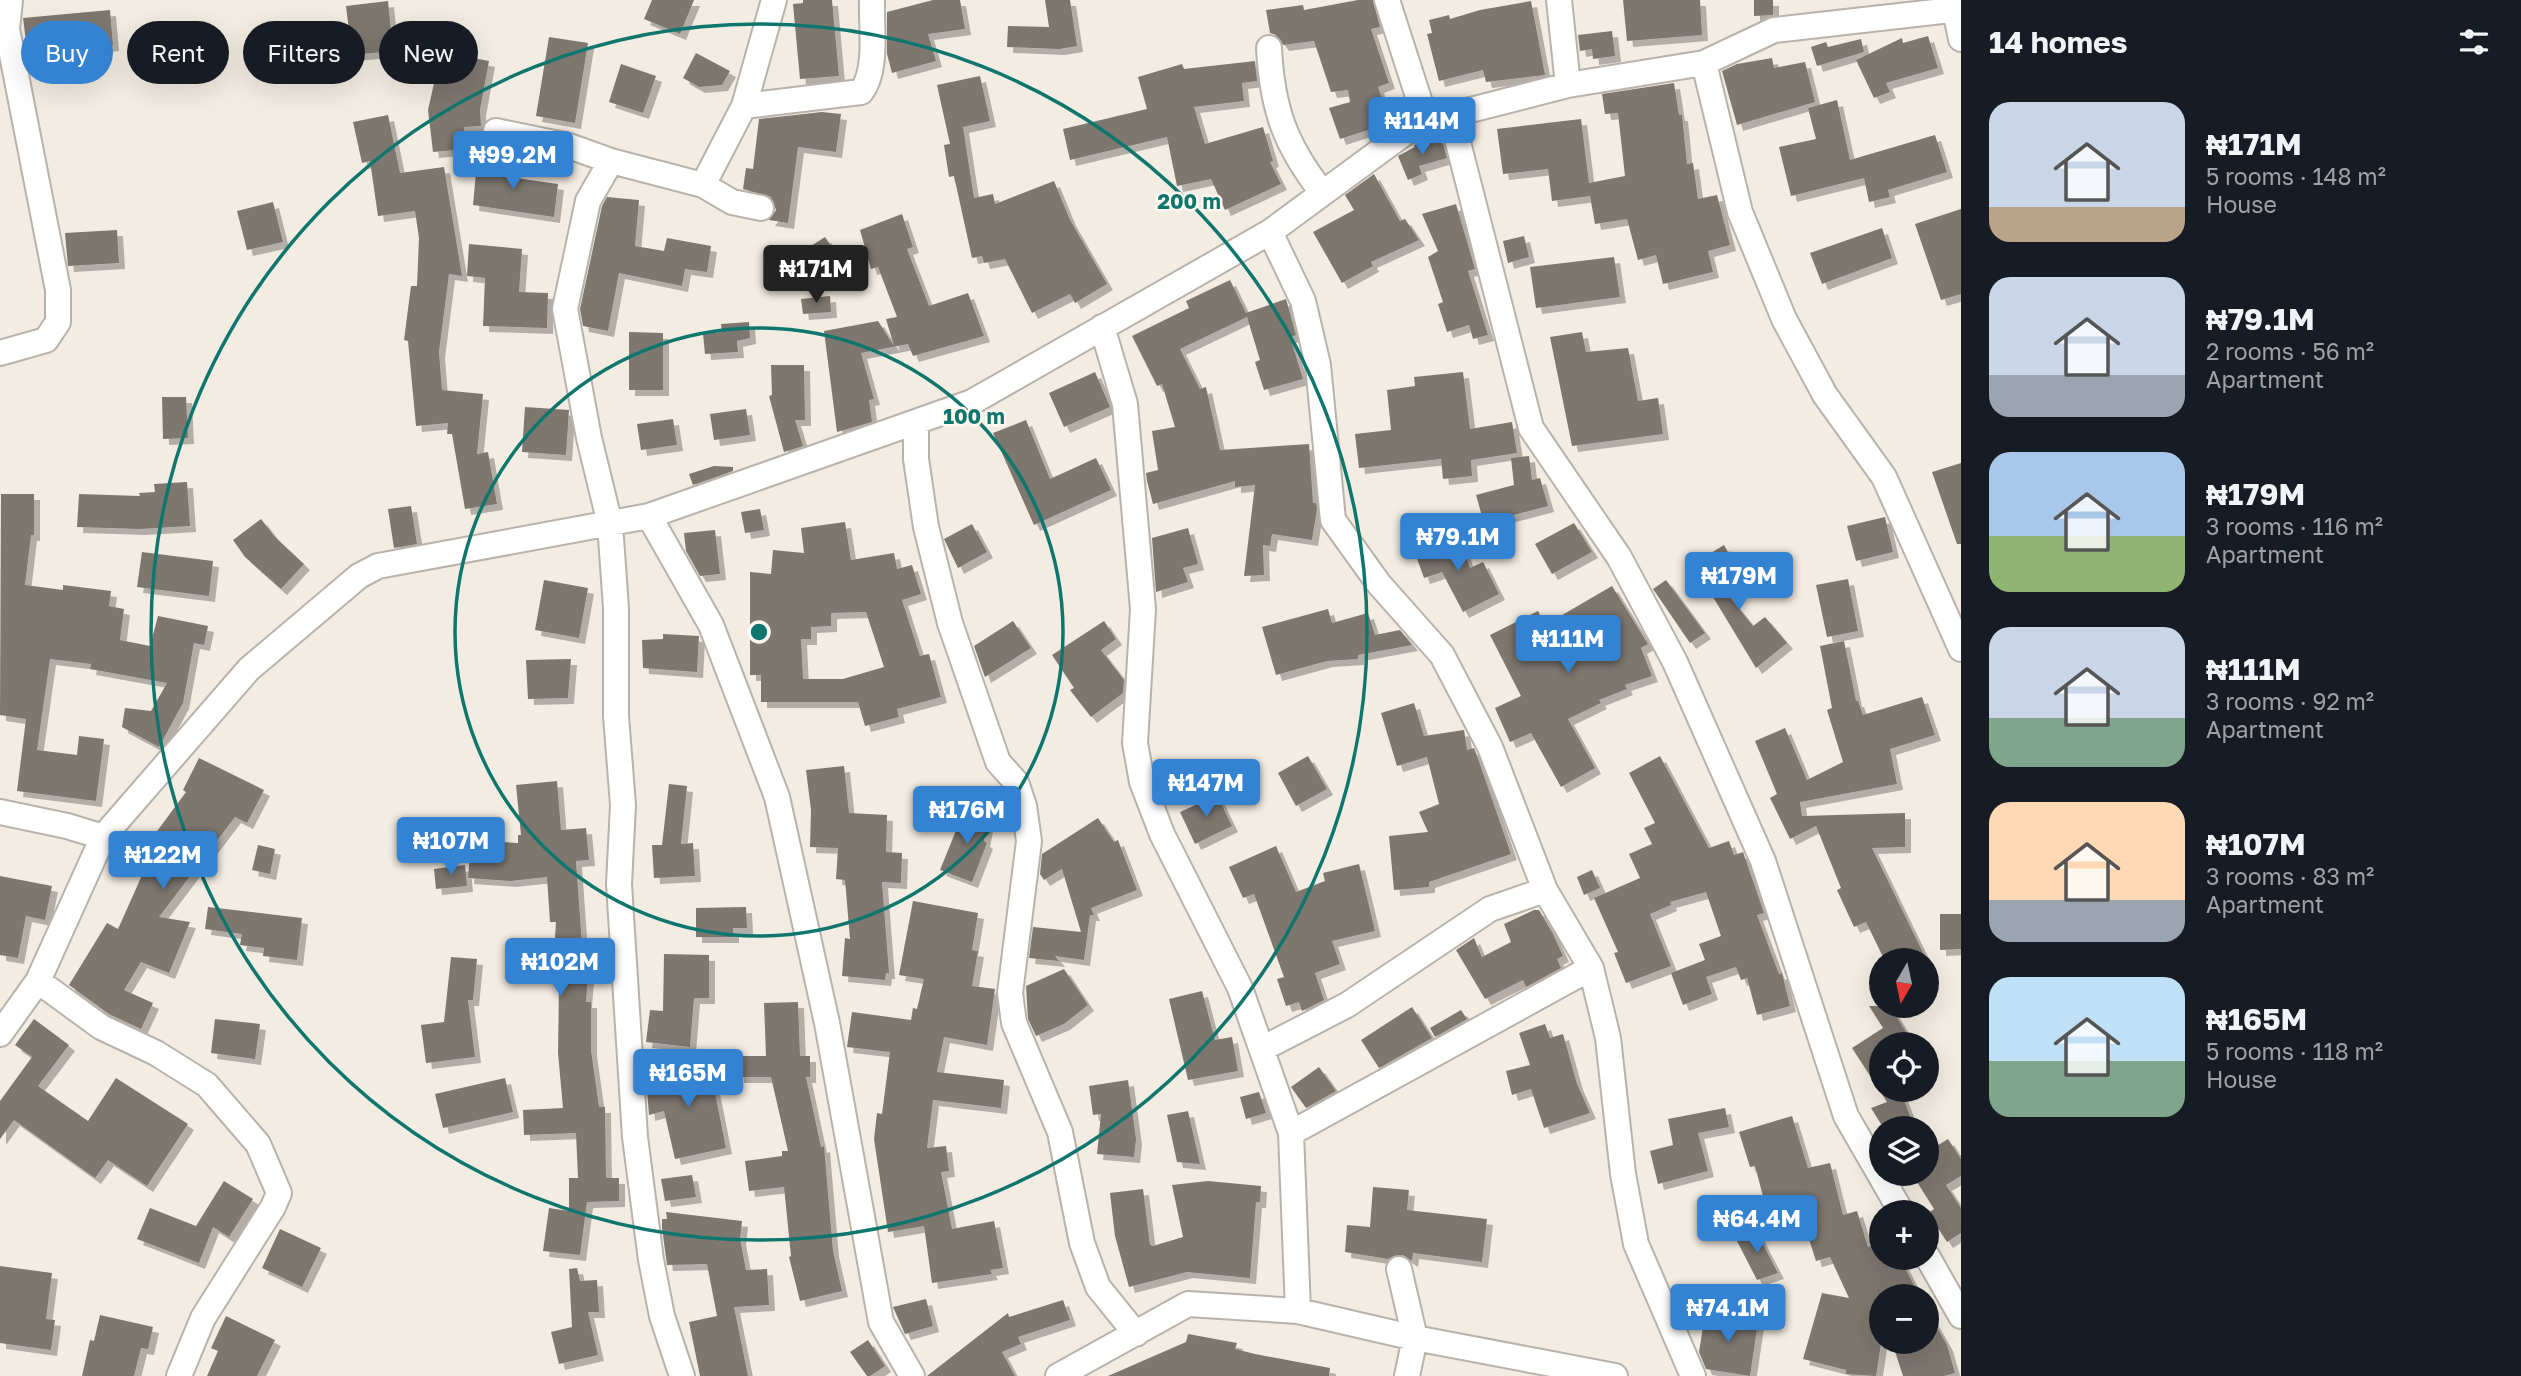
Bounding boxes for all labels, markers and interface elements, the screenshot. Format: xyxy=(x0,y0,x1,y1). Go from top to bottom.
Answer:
chip: Buy xyxy=(21,21,113,84)
chip: Rent xyxy=(127,21,229,84)
chip: Filters xyxy=(243,21,365,84)
chip: New xyxy=(379,21,478,84)
icon: filters xyxy=(2455,23,2493,61)
text: 14 homes xyxy=(1989,24,2128,60)
pin: ₦114M xyxy=(1373,97,1471,157)
text: ₦114M xyxy=(1384,106,1460,134)
text: ₦171M xyxy=(2206,126,2302,162)
icon: home xyxy=(2045,130,2129,214)
pin: ₦99.2M xyxy=(456,132,570,191)
text: ₦99.2M xyxy=(469,140,557,168)
text: 5 rooms · 148 m² xyxy=(2206,162,2386,190)
text: 200 m xyxy=(1157,188,1221,214)
text: House xyxy=(2206,190,2277,218)
pin: ₦171M xyxy=(767,246,865,305)
text: ₦171M xyxy=(779,254,853,282)
text: ₦79.1M xyxy=(2206,301,2315,337)
icon: home xyxy=(2045,305,2129,389)
text: 2 rooms · 56 m² xyxy=(2206,337,2374,365)
text: Apartment xyxy=(2206,365,2324,393)
text: 100 m xyxy=(943,403,1005,429)
text: ₦179M xyxy=(2206,476,2305,512)
icon: home xyxy=(2045,480,2129,564)
text: 3 rooms · 116 m² xyxy=(2206,512,2383,540)
pin: ₦79.1M xyxy=(1401,514,1515,573)
text: ₦79.1M xyxy=(1416,522,1500,550)
text: Apartment xyxy=(2206,540,2324,568)
pin: ₦179M xyxy=(1690,552,1788,612)
text: ₦179M xyxy=(1701,561,1777,589)
pin: ₦111M xyxy=(1519,616,1617,675)
centre of rings xyxy=(747,620,771,644)
text: ₦111M xyxy=(1532,624,1604,652)
text: ₦111M xyxy=(2206,651,2301,687)
icon: home xyxy=(2045,655,2129,739)
text: 3 rooms · 92 m² xyxy=(2206,687,2374,715)
text: Apartment xyxy=(2206,715,2324,743)
pin: ₦147M xyxy=(1157,760,1255,819)
text: ₦147M xyxy=(1168,768,1244,796)
pin: ₦176M xyxy=(918,786,1016,846)
text: ₦176M xyxy=(929,795,1005,823)
pin: ₦107M xyxy=(402,818,500,877)
text: ₦107M xyxy=(413,826,489,854)
text: ₦107M xyxy=(2206,826,2306,862)
icon: home xyxy=(2045,830,2129,914)
pin: ₦122M xyxy=(114,832,212,891)
text: ₦122M xyxy=(125,840,202,868)
text: 3 rooms · 83 m² xyxy=(2206,862,2374,890)
text: Apartment xyxy=(2206,890,2324,918)
pin: ₦102M xyxy=(511,939,609,998)
text: ₦102M xyxy=(521,947,599,975)
north arrow xyxy=(1869,948,1939,1018)
map controls xyxy=(1869,948,1939,1354)
text: ₦165M xyxy=(2206,1001,2307,1037)
icon: home xyxy=(2045,1005,2129,1089)
button: locate xyxy=(1869,1032,1939,1102)
text: 5 rooms · 118 m² xyxy=(2206,1037,2383,1065)
pin: ₦165M xyxy=(639,1050,737,1109)
text: ₦165M xyxy=(649,1058,727,1086)
text: House xyxy=(2206,1065,2277,1093)
button: layers xyxy=(1869,1116,1939,1186)
pin: ₦64.4M xyxy=(1700,1196,1814,1255)
button: + xyxy=(1869,1200,1939,1270)
text: ₦64.4M xyxy=(1713,1204,1801,1232)
pin: ₦74.1M xyxy=(1671,1284,1785,1344)
button: − xyxy=(1869,1284,1939,1354)
text: ₦74.1M xyxy=(1686,1293,1770,1321)

